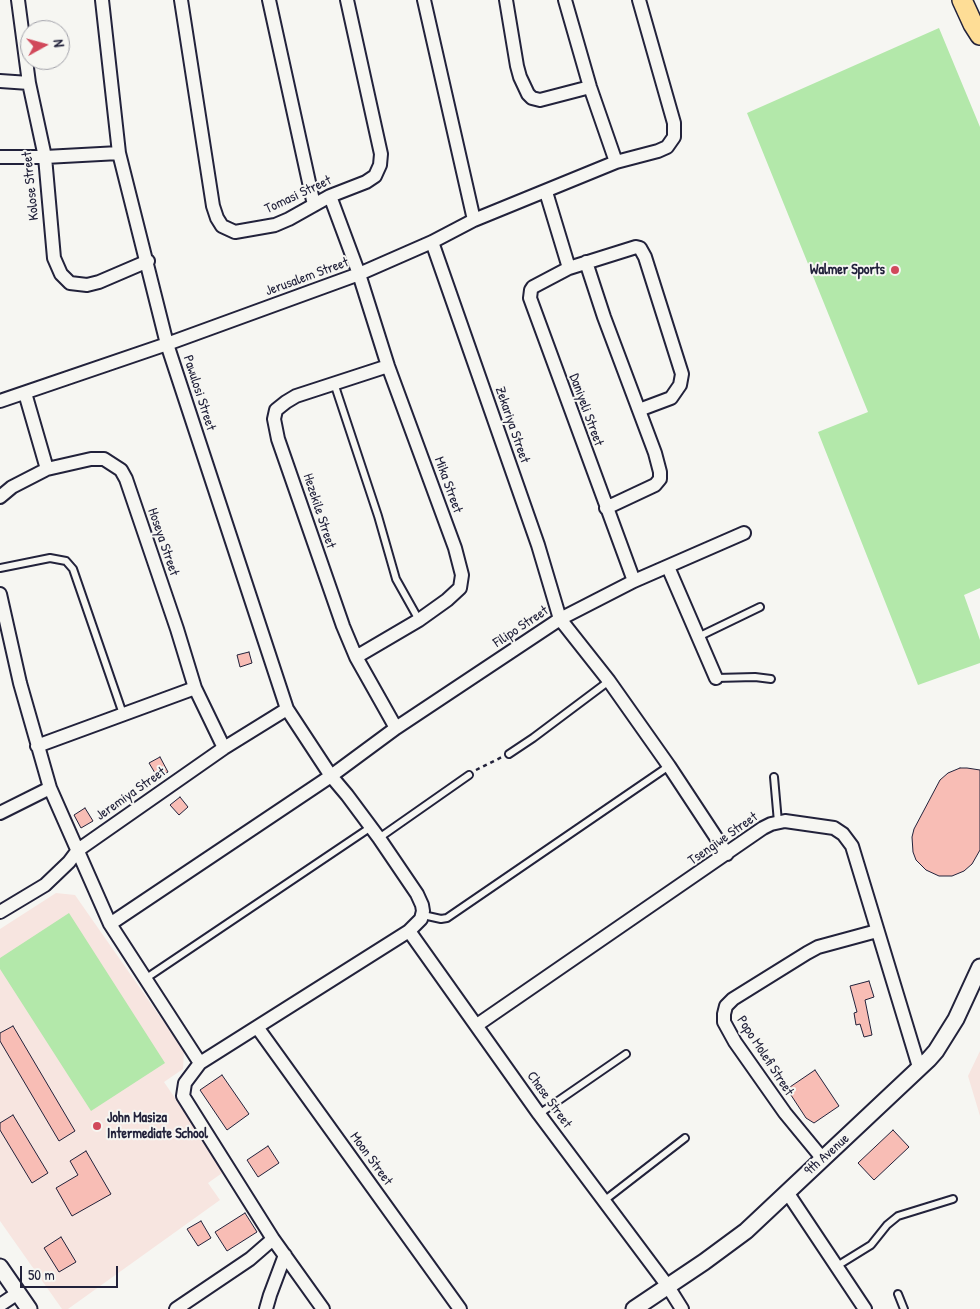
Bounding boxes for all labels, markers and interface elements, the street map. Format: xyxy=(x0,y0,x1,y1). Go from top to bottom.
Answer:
north arrow xyxy=(20,20,70,70)
text: N xyxy=(50,38,69,48)
street label: Kolose Street xyxy=(19,151,43,221)
street label: Tomasi Street xyxy=(262,172,334,218)
street label: Jerusalem Street xyxy=(263,254,351,300)
place label: Walmer Sports xyxy=(810,262,885,278)
marker: Walmer Sports xyxy=(889,264,901,276)
street label: Pawulosi Street xyxy=(179,353,219,433)
street label: Daniyeli Street xyxy=(565,372,607,448)
street label: Zekariya Street xyxy=(491,385,533,465)
street label: Mika Street xyxy=(430,455,466,515)
street label: Hezekile Street xyxy=(299,471,339,551)
street label: Hoseya Street xyxy=(144,506,182,578)
street label: Filipo Street xyxy=(490,603,552,651)
street label: Jeremiya Street xyxy=(93,764,169,824)
street label: Tsengiwe Street xyxy=(685,809,761,869)
street label: Popo Molefi Street xyxy=(733,1013,797,1099)
street label: Chase Street xyxy=(523,1068,575,1132)
place label: John Masiza Intermediate School xyxy=(107,1110,208,1142)
marker: John Masiza Intermediate School xyxy=(91,1120,103,1132)
street label: Moon Street xyxy=(346,1129,396,1189)
street label: 9th Avenue xyxy=(801,1131,853,1179)
scale bar xyxy=(22,1256,120,1288)
text: 50 m xyxy=(28,1264,55,1285)

